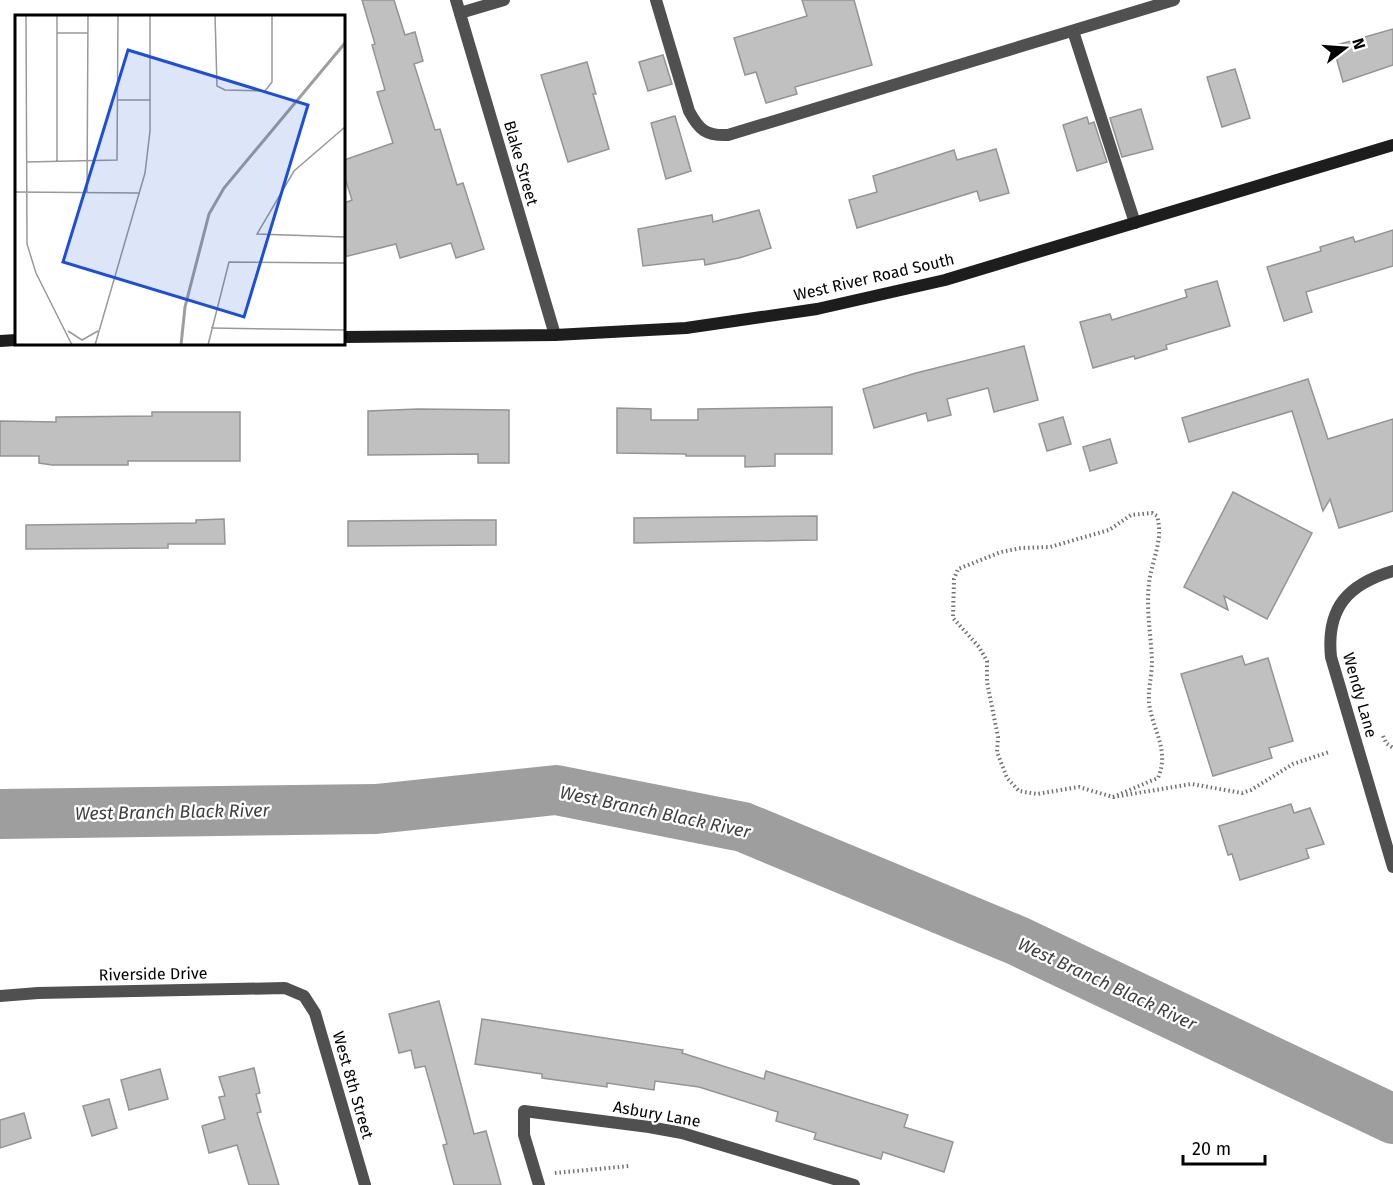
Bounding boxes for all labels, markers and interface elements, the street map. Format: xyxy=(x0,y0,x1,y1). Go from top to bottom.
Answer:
inset map xyxy=(15,15,345,345)
north arrow xyxy=(1315,18,1375,78)
text: N xyxy=(1348,36,1370,52)
street label: Blake Street xyxy=(500,118,542,208)
street label: West River Road South xyxy=(792,249,956,305)
street label: Wendy Lane xyxy=(1339,650,1381,740)
water label: West Branch Black River xyxy=(558,781,754,843)
water label: West Branch Black River xyxy=(75,799,271,825)
water label: West Branch Black River xyxy=(1014,933,1201,1036)
street label: Riverside Drive xyxy=(98,964,208,984)
street label: West 8th Street xyxy=(329,1029,377,1141)
street label: Asbury Lane xyxy=(612,1097,702,1131)
scale bar xyxy=(1183,1128,1266,1166)
text: 20 m xyxy=(1192,1138,1231,1160)

